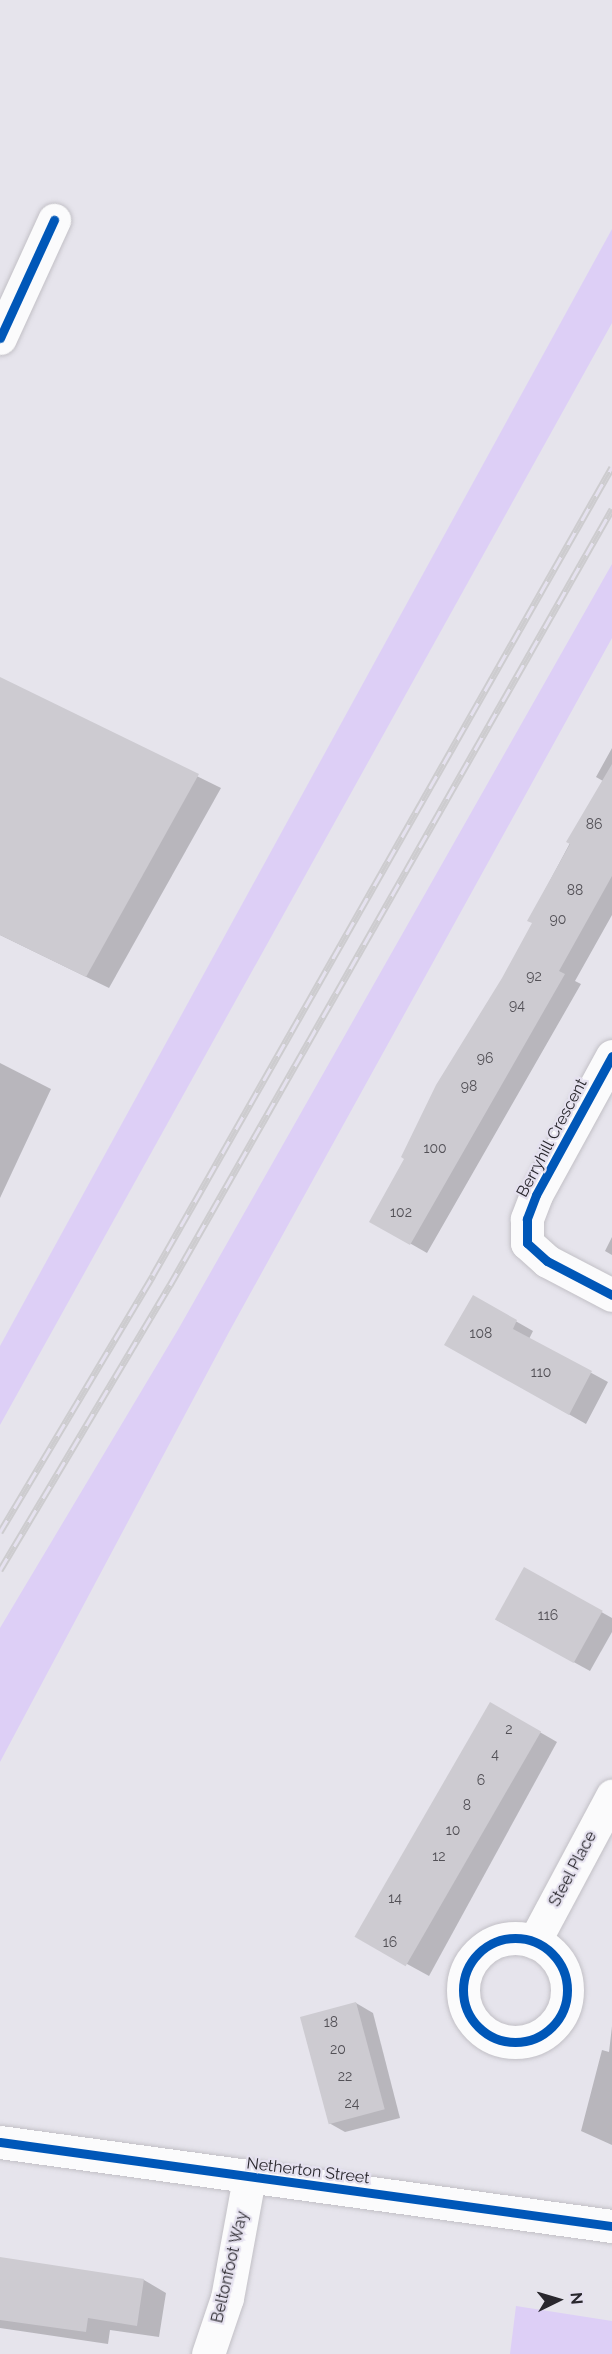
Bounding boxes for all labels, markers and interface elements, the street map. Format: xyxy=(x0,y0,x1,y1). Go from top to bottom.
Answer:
house number: 86 xyxy=(586,816,602,832)
house number: 88 xyxy=(567,882,583,898)
house number: 90 xyxy=(550,911,566,927)
house number: 92 xyxy=(526,968,542,984)
house number: 94 xyxy=(509,997,525,1013)
house number: 96 xyxy=(477,1050,493,1066)
street label: Berryhill Crescent xyxy=(513,1075,591,1201)
house number: 98 xyxy=(461,1078,477,1094)
house number: 100 xyxy=(423,1140,447,1156)
house number: 102 xyxy=(390,1204,412,1220)
house number: 108 xyxy=(470,1325,492,1341)
house number: 110 xyxy=(531,1364,551,1380)
house number: 116 xyxy=(538,1607,558,1623)
house number: 2 xyxy=(505,1721,513,1737)
house number: 4 xyxy=(491,1746,499,1762)
house number: 6 xyxy=(477,1772,485,1788)
house number: 8 xyxy=(463,1797,471,1813)
house number: 10 xyxy=(446,1822,460,1838)
street label: Steel Place xyxy=(545,1828,601,1910)
house number: 12 xyxy=(432,1848,446,1864)
house number: 14 xyxy=(388,1890,402,1906)
house number: 16 xyxy=(383,1934,397,1950)
house number: 18 xyxy=(324,2014,338,2030)
house number: 20 xyxy=(330,2041,346,2057)
house number: 22 xyxy=(338,2068,352,2084)
house number: 24 xyxy=(345,2095,359,2111)
street label: Netherton Street xyxy=(245,2154,371,2188)
street label: Beltonfoot Way xyxy=(208,2209,252,2325)
north arrow xyxy=(528,2270,588,2330)
text: N xyxy=(566,2291,586,2305)

